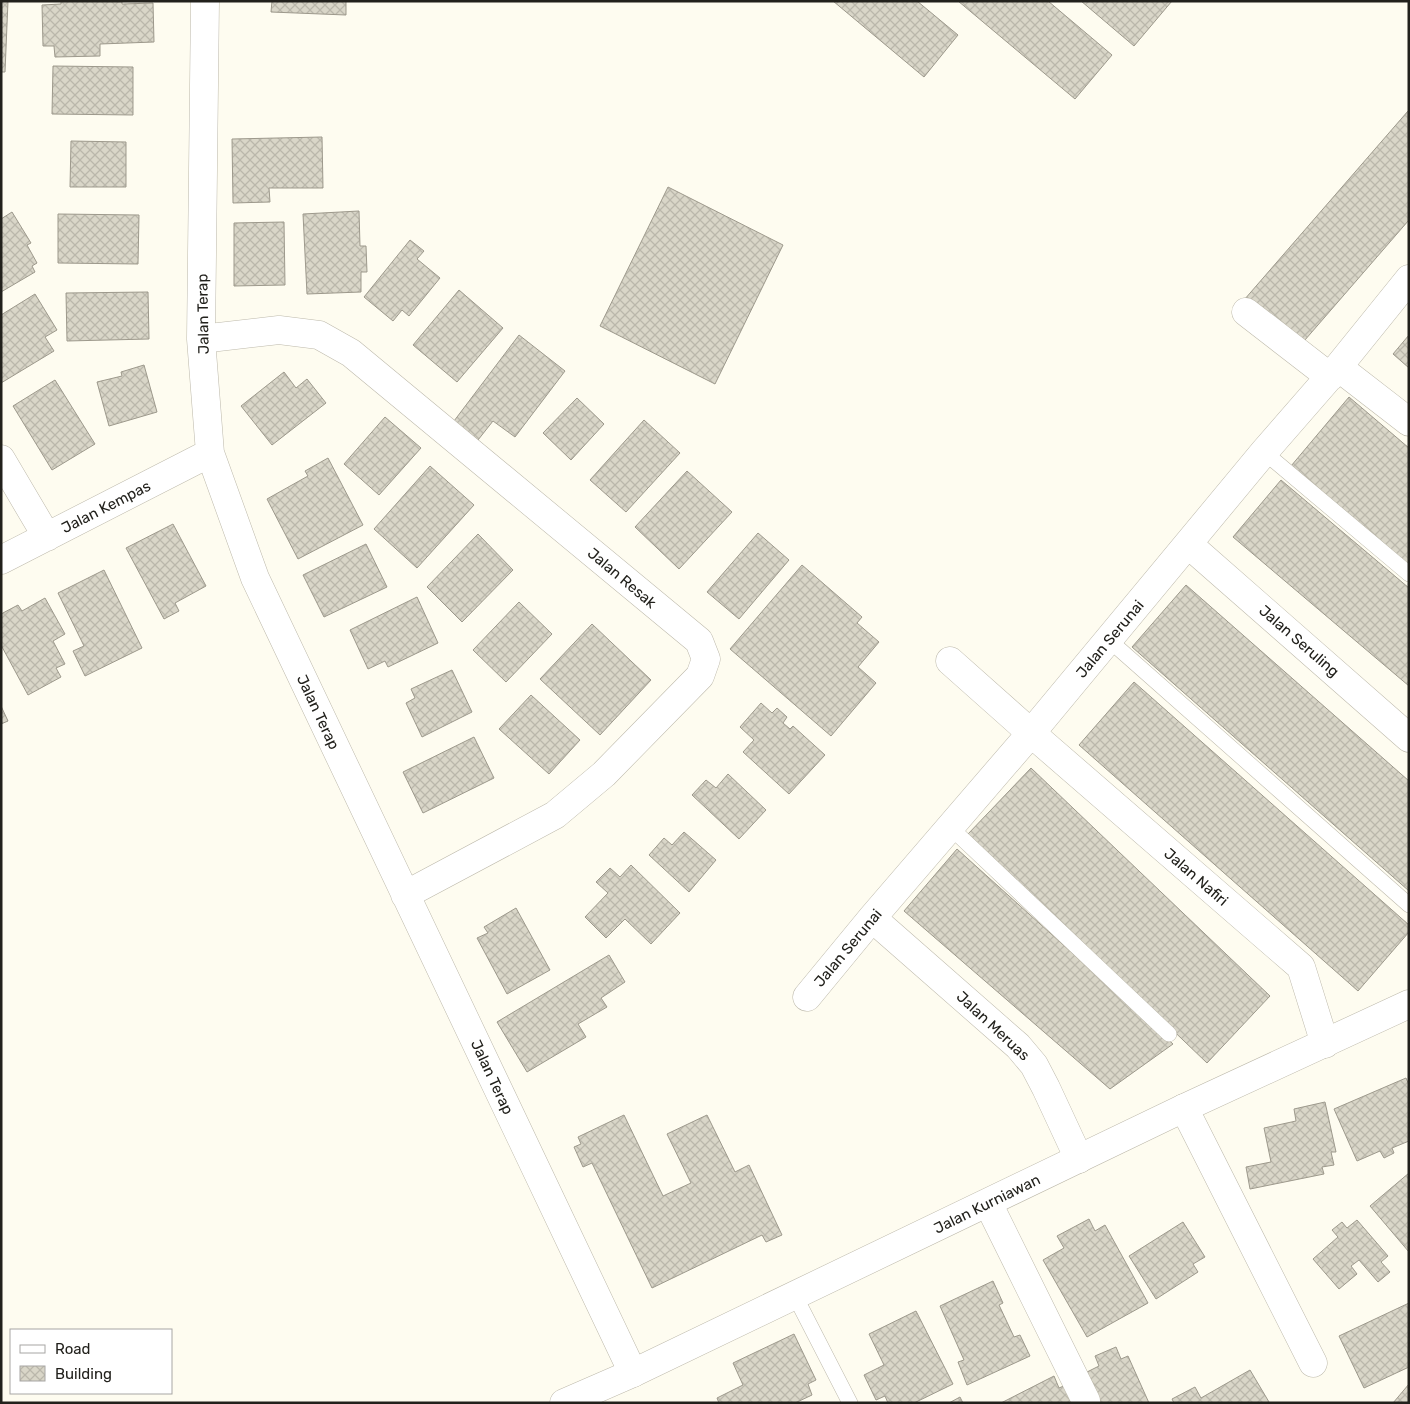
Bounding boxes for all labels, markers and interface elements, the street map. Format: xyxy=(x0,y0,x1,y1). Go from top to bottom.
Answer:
street label: Jalan Terap xyxy=(193,274,213,354)
street label: Jalan Kempas xyxy=(58,477,154,537)
street label: Jalan Resak xyxy=(584,544,660,612)
street label: Jalan Serunai xyxy=(1072,596,1148,682)
street label: Jalan Seruling xyxy=(1255,601,1343,681)
street label: Jalan Terap xyxy=(293,672,343,752)
street label: Jalan Nafiri xyxy=(1160,844,1232,910)
street label: Jalan Serunai xyxy=(810,905,886,991)
street label: Jalan Meruas xyxy=(953,988,1034,1065)
street label: Jalan Terap xyxy=(467,1037,517,1117)
street label: Jalan Kurniawan xyxy=(931,1170,1043,1238)
legend xyxy=(10,1329,172,1394)
text: Road xyxy=(55,1340,91,1358)
text: Building xyxy=(55,1365,112,1383)

